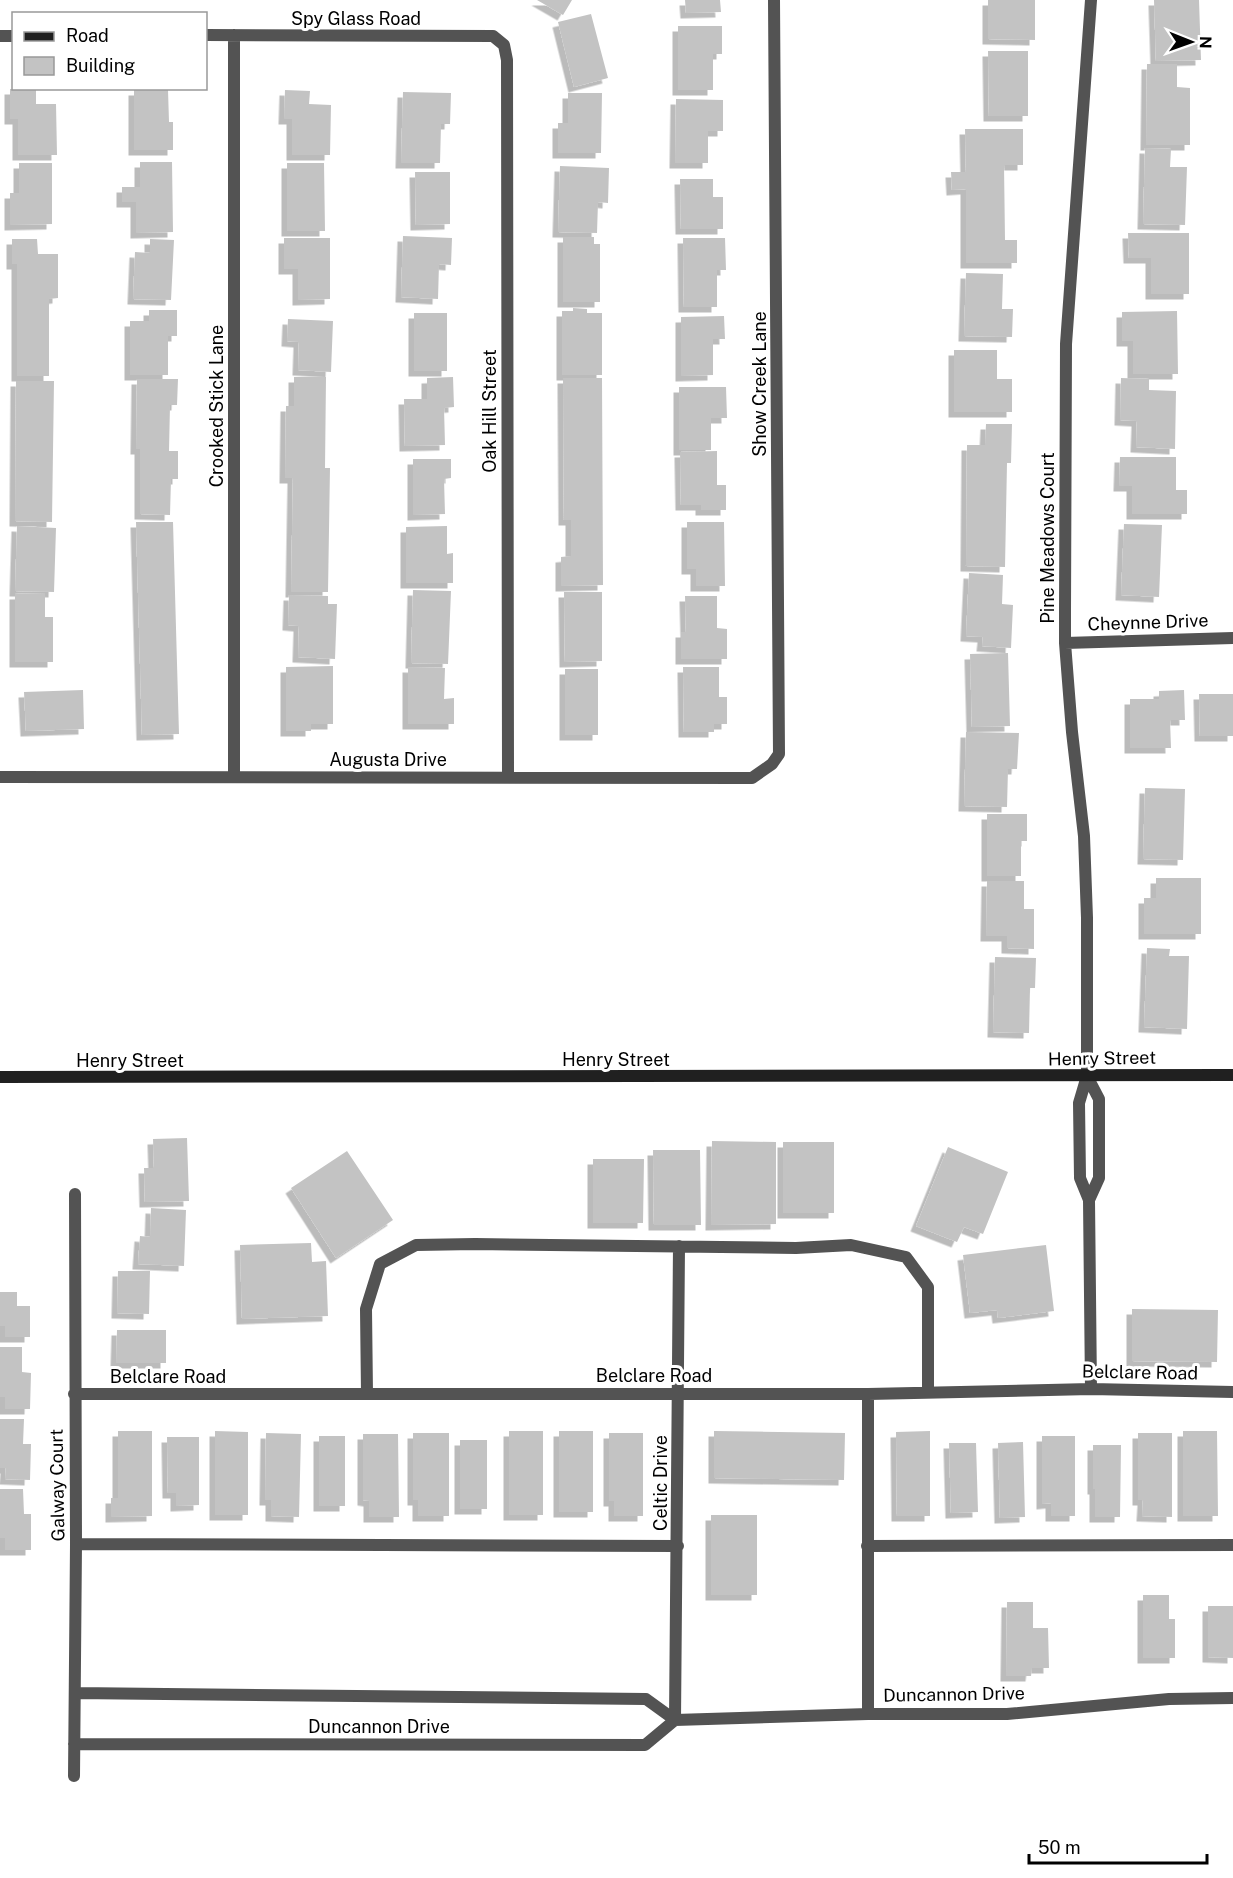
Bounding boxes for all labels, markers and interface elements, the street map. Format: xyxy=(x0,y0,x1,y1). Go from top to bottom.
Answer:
street label: Spy Glass Road xyxy=(291,8,421,29)
legend xyxy=(12,12,207,90)
north arrow xyxy=(1161,12,1221,72)
text: Road xyxy=(66,25,109,46)
text: N xyxy=(1196,36,1215,49)
text: Building xyxy=(66,55,135,76)
street label: Show Creek Lane xyxy=(749,311,770,457)
street label: Crooked Stick Lane xyxy=(206,325,227,487)
street label: Oak Hill Street xyxy=(479,349,500,473)
street label: Pine Meadows Court xyxy=(1037,452,1058,624)
street label: Cheynne Drive xyxy=(1087,609,1209,635)
street label: Augusta Drive xyxy=(329,749,447,770)
street label: Henry Street xyxy=(1048,1047,1156,1069)
street label: Henry Street xyxy=(562,1049,670,1070)
street label: Henry Street xyxy=(76,1050,184,1071)
street label: Belclare Road xyxy=(1082,1360,1198,1384)
street label: Belclare Road xyxy=(596,1365,712,1386)
street label: Belclare Road xyxy=(110,1366,226,1387)
street label: Galway Court xyxy=(46,1429,68,1541)
street label: Celtic Drive xyxy=(650,1435,671,1531)
street label: Duncannon Drive xyxy=(883,1682,1025,1706)
street label: Duncannon Drive xyxy=(308,1716,450,1737)
scale bar xyxy=(1029,1827,1208,1865)
text: 50 m xyxy=(1038,1837,1081,1858)

